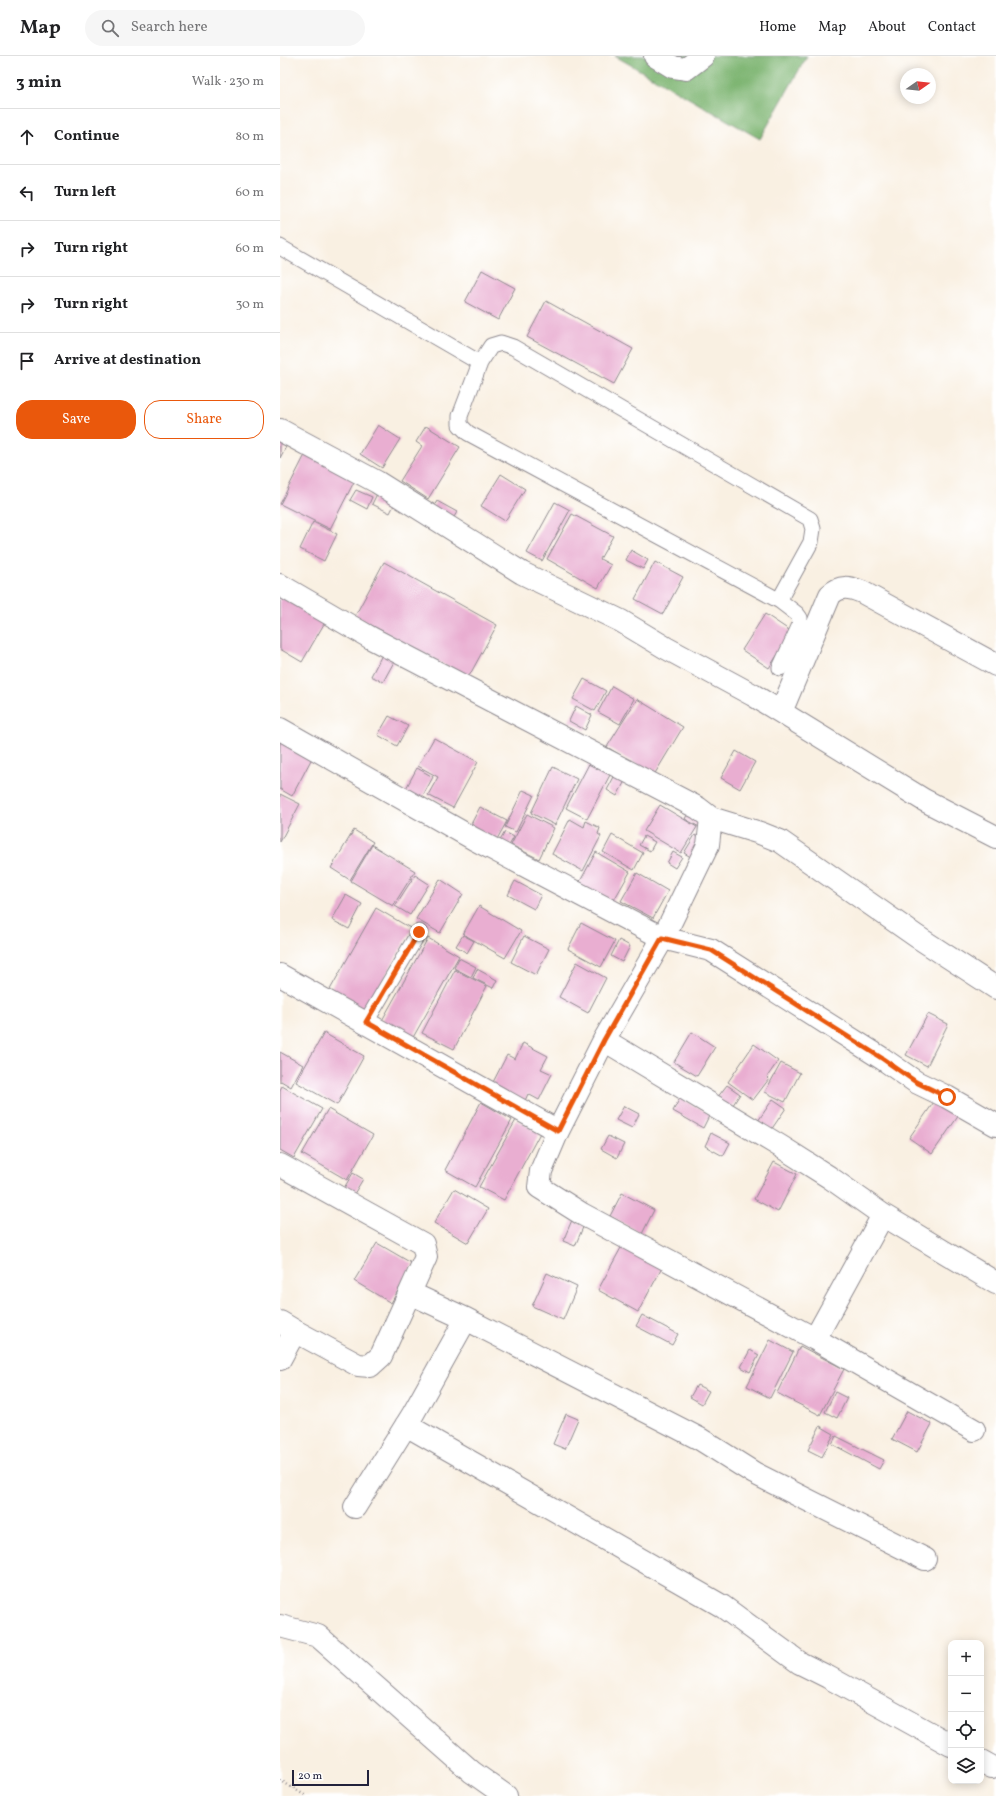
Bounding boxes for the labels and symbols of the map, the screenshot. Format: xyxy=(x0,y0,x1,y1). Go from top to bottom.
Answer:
north arrow xyxy=(900,68,936,104)
route end xyxy=(410,923,428,941)
route start xyxy=(938,1088,956,1106)
scale bar xyxy=(292,1768,369,1787)

